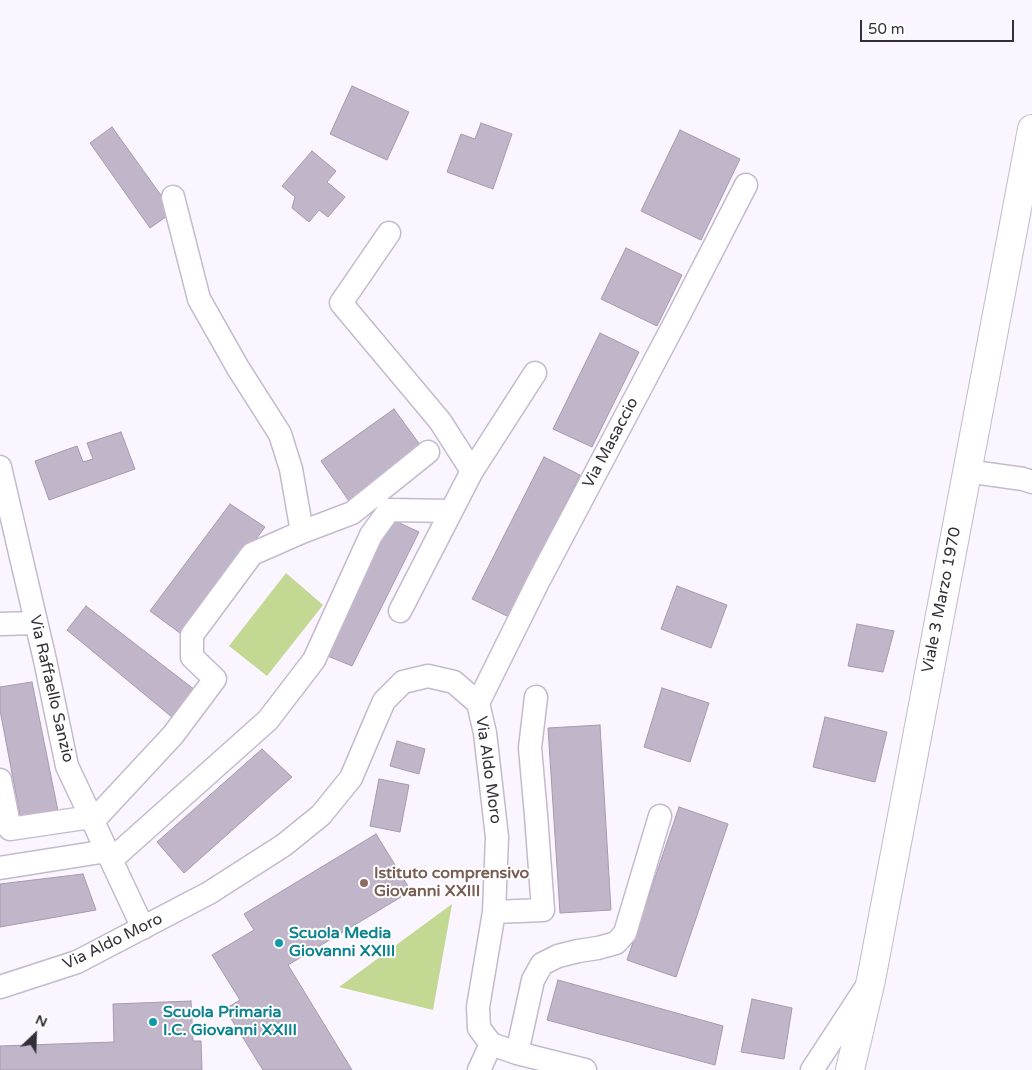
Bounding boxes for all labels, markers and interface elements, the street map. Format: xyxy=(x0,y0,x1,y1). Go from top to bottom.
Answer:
scale bar xyxy=(862,10,1016,42)
text: 50 m xyxy=(868,20,905,38)
street label: Via Masaccio xyxy=(579,394,643,492)
street label: Viale 3 Marzo 1970 xyxy=(918,526,966,674)
street label: Via Raffaello Sanzio xyxy=(25,613,77,765)
street label: Via Aldo Moro xyxy=(471,715,505,825)
place label: Istituto comprensivo Giovanni XXIII xyxy=(374,864,529,902)
marker: Istituto comprensivo Giovanni XXIII xyxy=(358,877,370,889)
street label: Via Aldo Moro xyxy=(60,910,166,974)
place label: Scuola Media Giovanni XXIII xyxy=(289,924,395,962)
marker: Scuola Media Giovanni XXIII xyxy=(273,937,285,949)
place label: Scuola Primaria I.C. Giovanni XXIII xyxy=(163,1003,297,1041)
north arrow xyxy=(10,1010,60,1060)
text: N xyxy=(33,1011,50,1031)
marker: Scuola Primaria I.C. Giovanni XXIII xyxy=(147,1016,159,1028)

